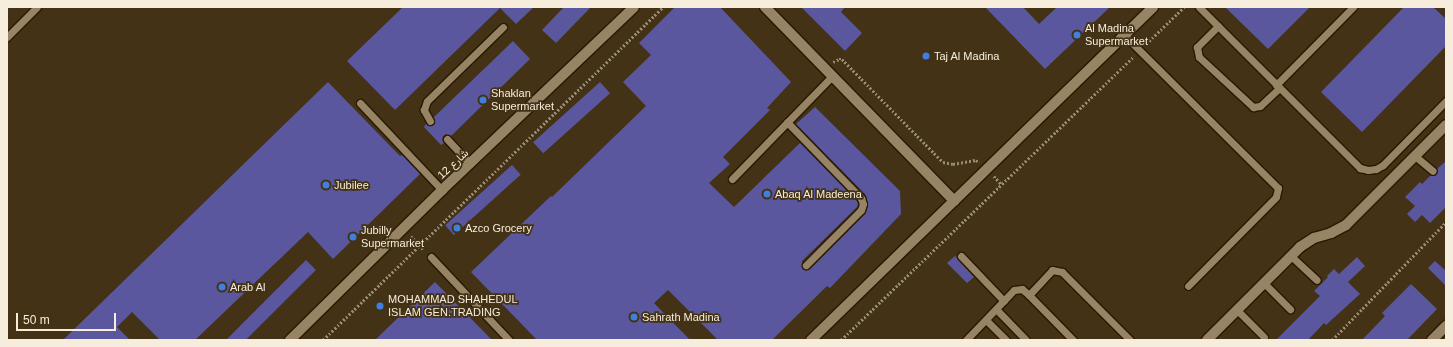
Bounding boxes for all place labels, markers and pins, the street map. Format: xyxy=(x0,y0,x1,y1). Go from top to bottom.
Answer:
place label: Al Madina Supermarket xyxy=(1085,22,1148,48)
marker: Al Madina Supermarket xyxy=(1072,30,1082,40)
place label: Taj Al Madina xyxy=(934,49,1000,63)
marker: Taj Al Madina xyxy=(921,51,931,61)
place label: Shaklan Supermarket xyxy=(491,87,554,113)
marker: Shaklan Supermarket xyxy=(478,95,488,105)
place label: Jubilee xyxy=(334,178,369,192)
marker: Jubilee xyxy=(321,180,331,190)
place label: Abaq Al Madeena xyxy=(775,187,862,201)
marker: Abaq Al Madeena xyxy=(762,189,772,199)
place label: Azco Grocery xyxy=(465,221,532,235)
marker: Azco Grocery xyxy=(452,223,462,233)
place label: Jubilly Supermarket xyxy=(361,224,424,250)
marker: Jubilly Supermarket xyxy=(348,232,358,242)
place label: Arab Al xyxy=(230,280,266,294)
marker: Arab Al xyxy=(217,282,227,292)
place label: MOHAMMAD SHAHEDUL ISLAM GEN.TRADING xyxy=(388,293,518,319)
marker: MOHAMMAD SHAHEDUL ISLAM GEN.TRADING xyxy=(375,301,385,311)
place label: Sahrath Madina xyxy=(642,310,720,324)
marker: Sahrath Madina xyxy=(629,312,639,322)

